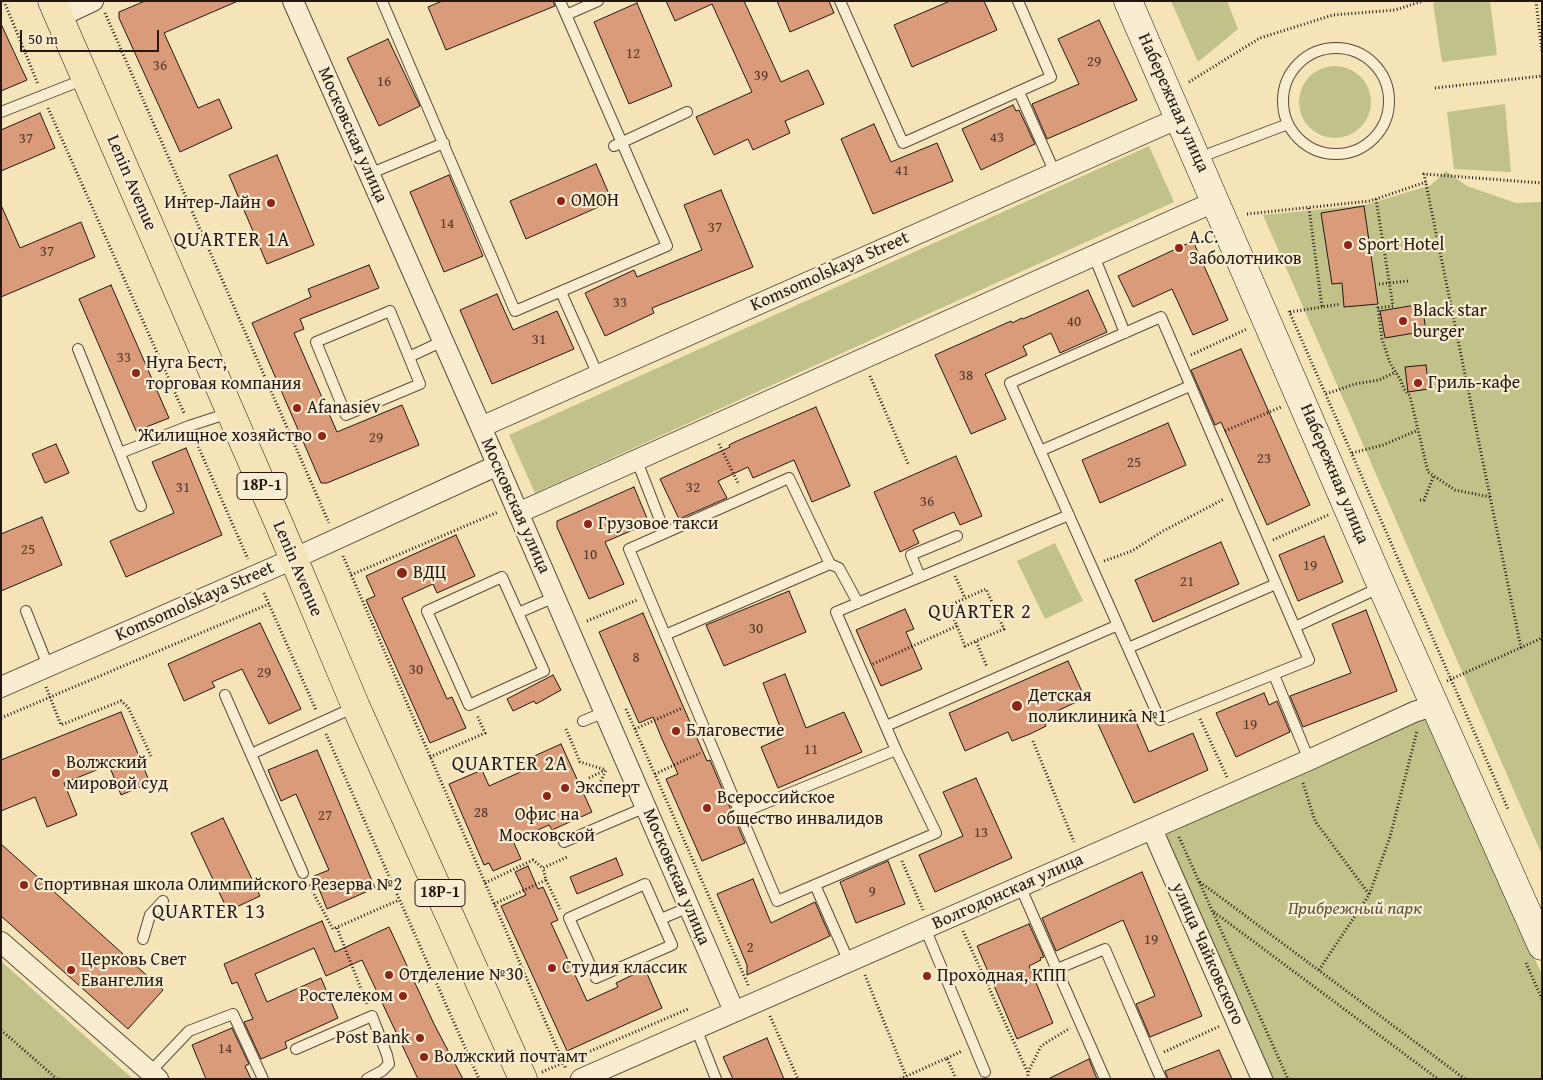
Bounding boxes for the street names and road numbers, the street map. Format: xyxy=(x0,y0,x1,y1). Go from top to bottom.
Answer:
street label: Набережная улица xyxy=(1133,30,1213,176)
street label: Московская улица xyxy=(312,64,392,206)
street label: Lenin Avenue xyxy=(101,132,161,234)
street label: Komsomolskaya Street xyxy=(747,227,913,317)
street label: Набережная улица xyxy=(1295,401,1373,547)
street label: Московская улица xyxy=(475,435,555,577)
road number: 18Р-1 xyxy=(237,472,287,500)
street label: Lenin Avenue xyxy=(267,518,327,620)
street label: Komsomolskaya Street xyxy=(112,557,278,647)
street label: Московская улица xyxy=(637,805,715,949)
street label: Волгодонская улица xyxy=(929,849,1087,935)
street label: улица Чайковского xyxy=(1166,879,1248,1029)
road number: 18Р-1 xyxy=(415,880,465,906)

